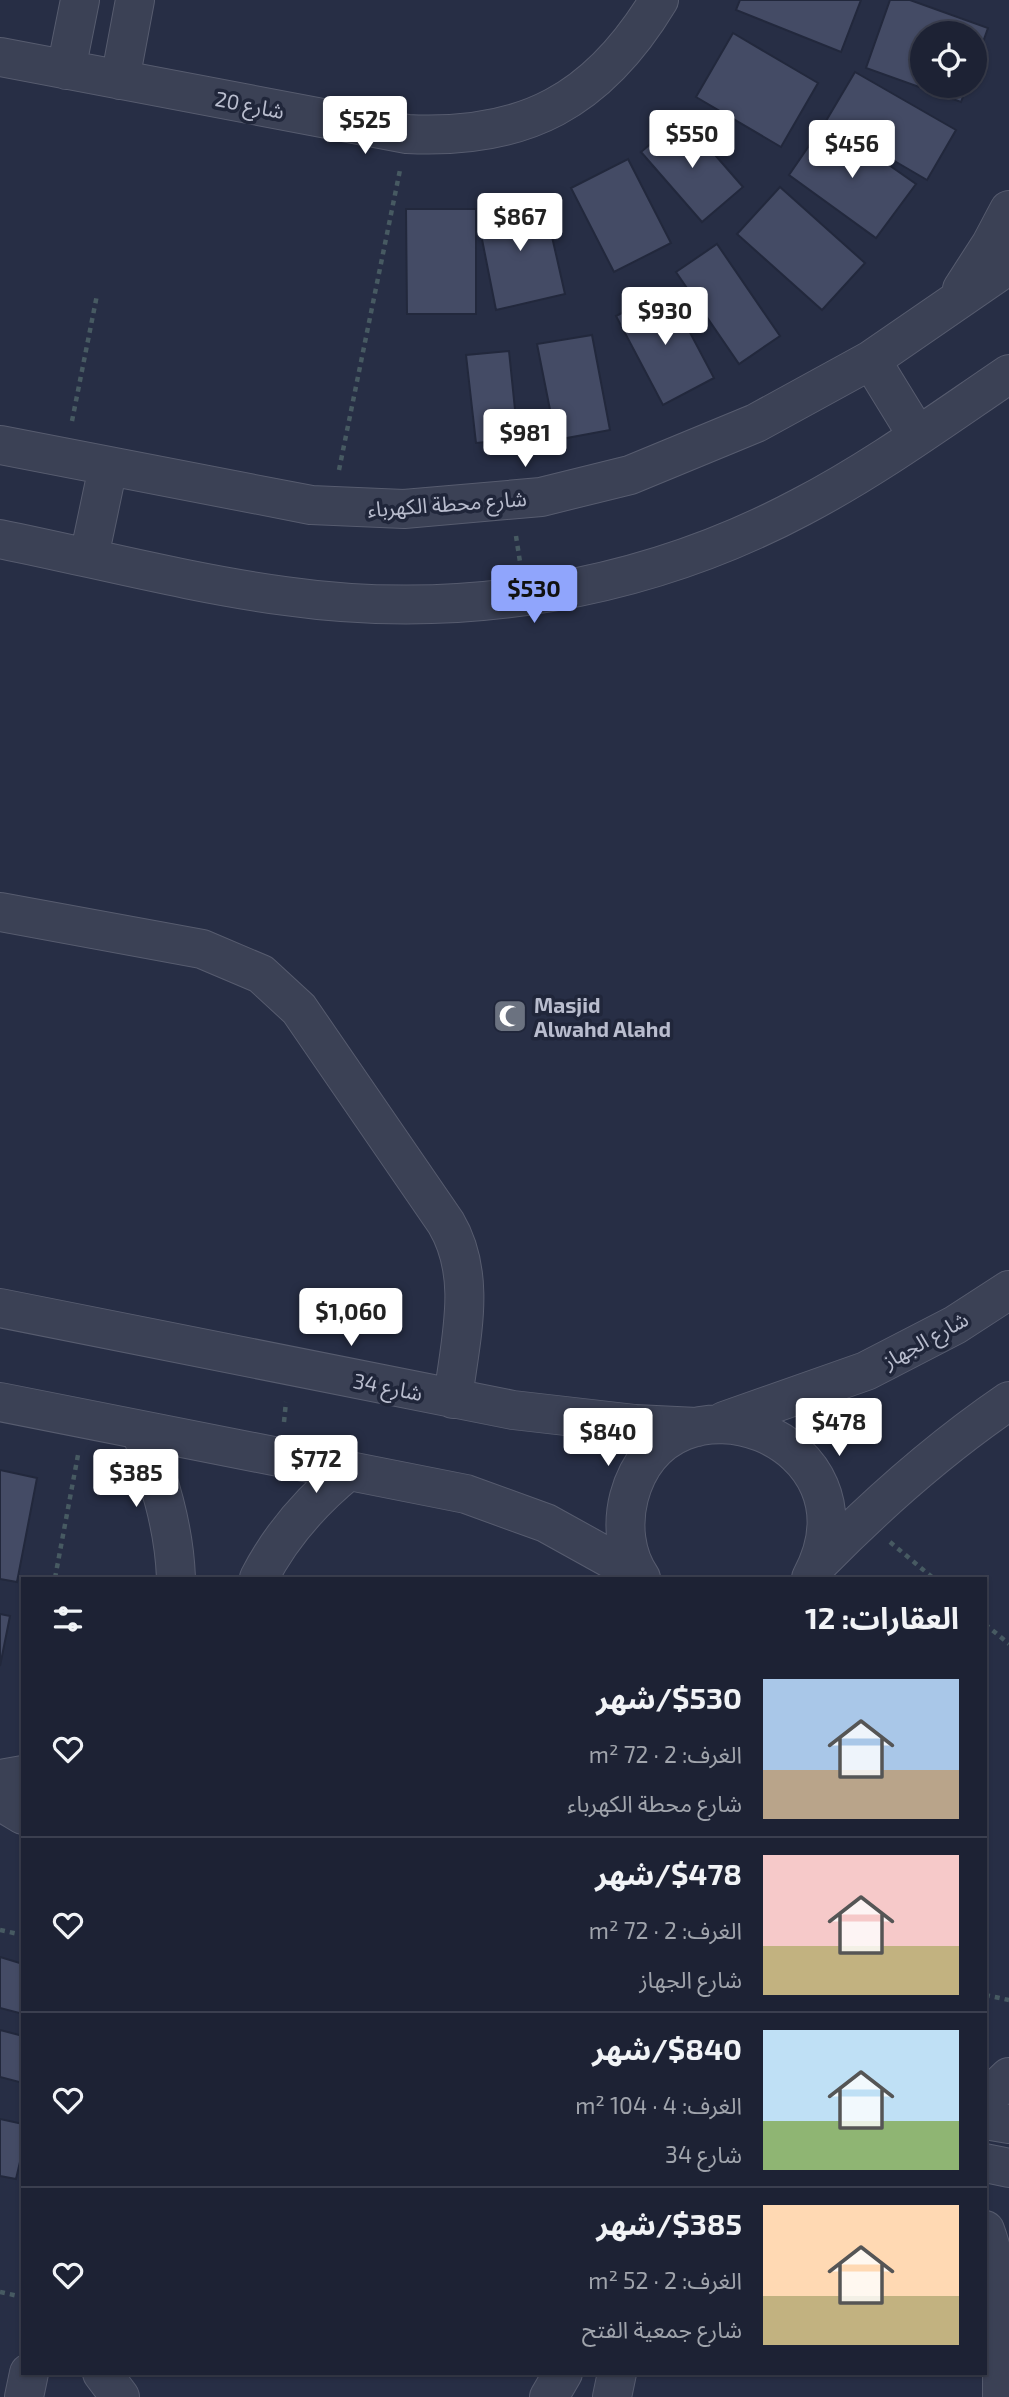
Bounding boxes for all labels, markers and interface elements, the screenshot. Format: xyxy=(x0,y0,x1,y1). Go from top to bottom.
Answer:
map controls xyxy=(910,21,987,98)
button: locate xyxy=(910,21,987,98)
street label: شارع 20 xyxy=(212,85,287,127)
pin: $525 xyxy=(324,96,406,156)
text: $525 xyxy=(339,105,391,133)
pin: $550 xyxy=(651,110,733,170)
text: $550 xyxy=(665,119,719,147)
pin: $456 xyxy=(811,120,893,180)
text: $456 xyxy=(825,129,879,157)
pin: $867 xyxy=(479,194,561,253)
text: $867 xyxy=(493,202,547,230)
pin: $930 xyxy=(624,288,706,347)
text: $930 xyxy=(638,296,692,324)
pin: $981 xyxy=(484,410,566,469)
text: $981 xyxy=(499,418,551,446)
street label: شارع محطة الكهرباء xyxy=(366,485,528,525)
pin: $530 xyxy=(493,566,575,625)
text: $530 xyxy=(507,574,561,602)
place label: Masjid Alwahd Alahd xyxy=(534,992,671,1041)
mosque icon: Masjid Alwahd Alahd xyxy=(491,997,529,1035)
pin: $1,060 xyxy=(294,1288,408,1348)
text: $1,060 xyxy=(315,1297,387,1325)
street label: شارع الجهاز xyxy=(877,1305,974,1377)
street label: شارع 34 xyxy=(350,1367,425,1409)
pin: $478 xyxy=(798,1398,880,1458)
text: $478 xyxy=(812,1407,866,1435)
pin: $840 xyxy=(567,1408,649,1468)
text: $840 xyxy=(580,1417,636,1445)
pin: $772 xyxy=(275,1436,357,1495)
text: $772 xyxy=(291,1444,342,1472)
pin: $385 xyxy=(95,1450,177,1509)
text: $385 xyxy=(109,1458,163,1486)
text: العقارات: 12 xyxy=(805,1599,959,1635)
icon: filters xyxy=(49,1600,87,1638)
text: $530/شهر xyxy=(596,1679,742,1715)
icon: home xyxy=(819,1707,903,1791)
icon: heart xyxy=(49,1730,87,1768)
text: الغرف: 2 · 72 m² xyxy=(589,1740,742,1768)
text: شارع محطة الكهرباء xyxy=(567,1789,742,1817)
text: $478/شهر xyxy=(595,1855,742,1891)
icon: home xyxy=(819,1883,903,1967)
icon: heart xyxy=(49,1906,87,1944)
text: الغرف: 2 · 72 m² xyxy=(589,1916,742,1944)
text: شارع الجهاز xyxy=(639,1965,742,1993)
text: $840/شهر xyxy=(592,2030,742,2066)
icon: home xyxy=(819,2058,903,2142)
icon: heart xyxy=(49,2081,87,2119)
text: الغرف: 4 · 104 m² xyxy=(575,2091,742,2119)
text: شارع 34 xyxy=(665,2140,742,2168)
text: $385/شهر xyxy=(597,2205,742,2241)
icon: home xyxy=(819,2233,903,2317)
icon: heart xyxy=(49,2256,87,2294)
text: الغرف: 2 · 52 m² xyxy=(588,2266,742,2294)
text: شارع جمعية الفتح xyxy=(582,2315,742,2343)

